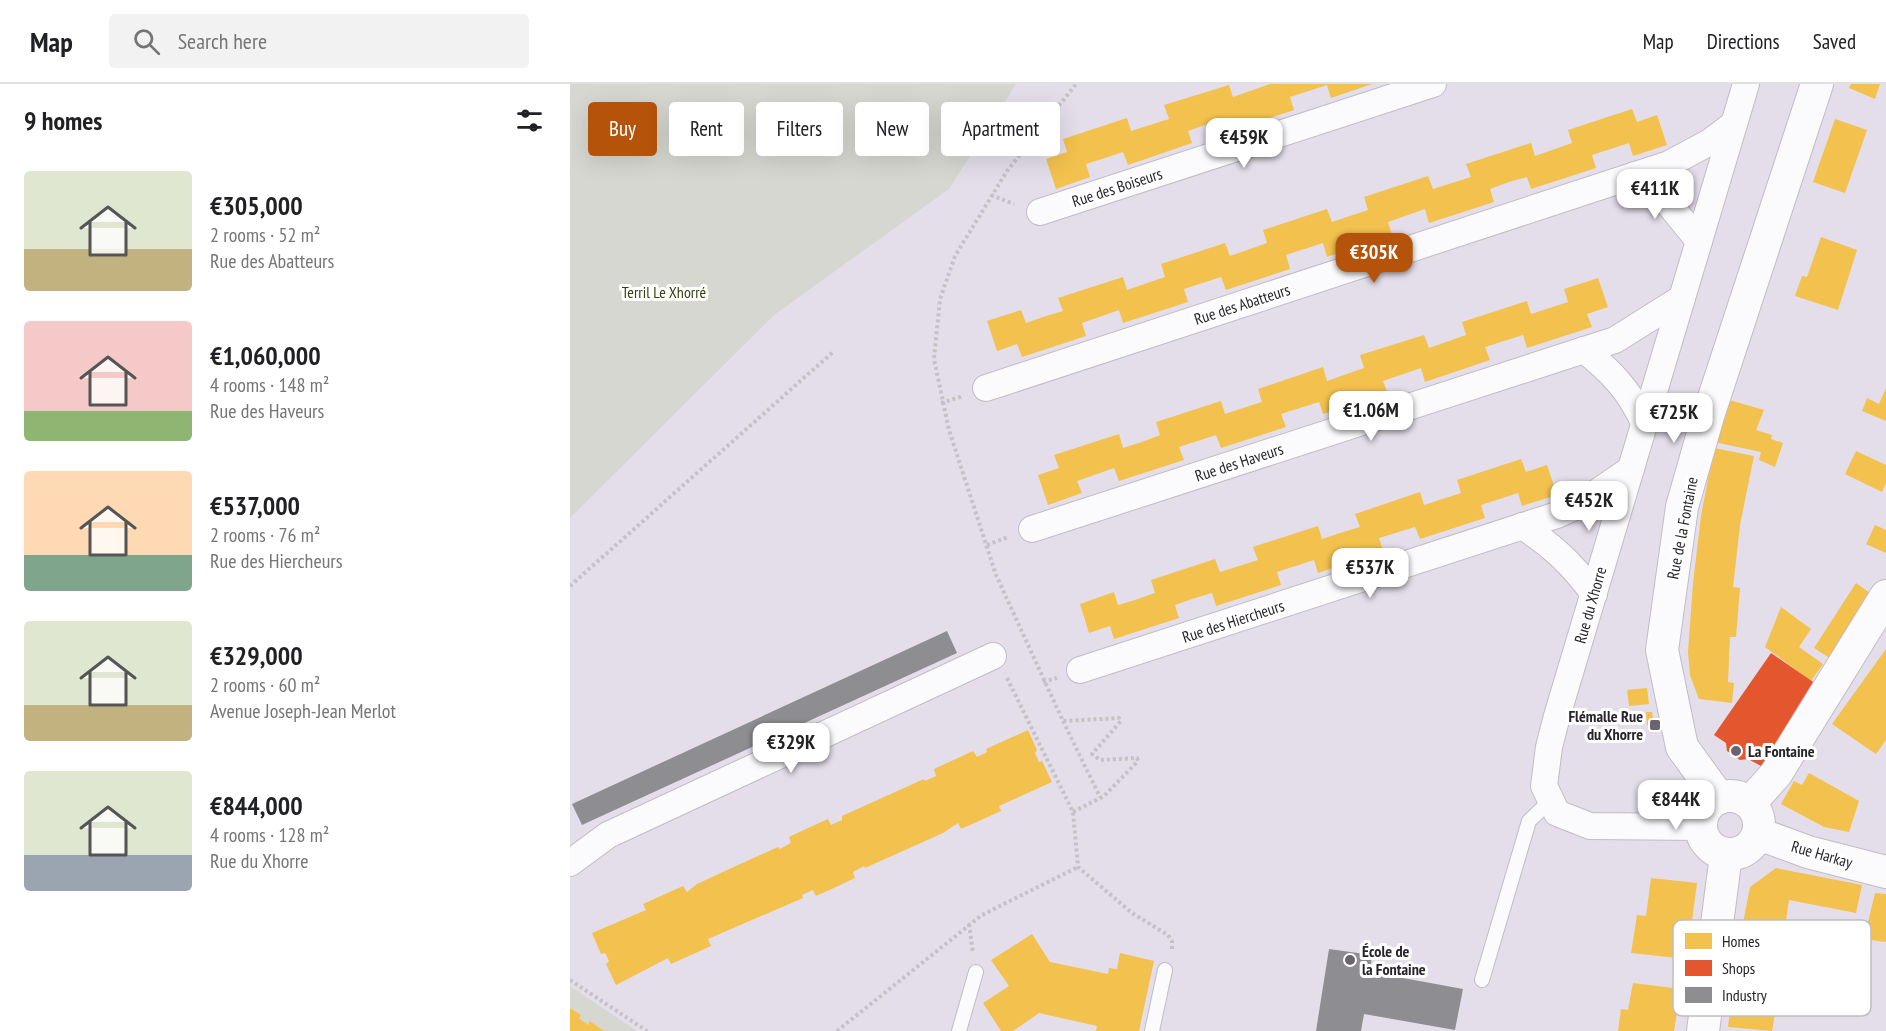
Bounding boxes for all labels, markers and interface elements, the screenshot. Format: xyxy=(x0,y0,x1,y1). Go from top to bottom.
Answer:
search box xyxy=(109,14,529,68)
text: Map xyxy=(30,23,73,60)
icon: search xyxy=(130,25,163,58)
text: Search here xyxy=(178,27,267,55)
text: Map xyxy=(1643,28,1674,55)
text: Directions xyxy=(1707,28,1780,55)
text: Saved xyxy=(1813,28,1856,55)
chip: Buy xyxy=(588,102,657,156)
chip: Rent xyxy=(669,102,744,156)
chip: Filters xyxy=(756,102,843,156)
chip: New xyxy=(855,102,929,156)
chip: Apartment xyxy=(941,102,1060,156)
text: 9 homes xyxy=(24,104,102,137)
icon: filters xyxy=(513,104,546,137)
pin: €459K xyxy=(1202,118,1286,169)
text: €459K xyxy=(1220,124,1268,150)
street label: Rue des Boiseurs xyxy=(1069,163,1165,211)
pin: €411K xyxy=(1613,169,1697,220)
text: €411K xyxy=(1631,175,1679,201)
text: €305,000 xyxy=(210,189,303,222)
icon: home xyxy=(72,195,144,267)
text: 2 rooms · 52 m² xyxy=(210,222,320,248)
pin: €305K xyxy=(1332,233,1416,284)
text: €305K xyxy=(1350,239,1398,265)
text: Rue des Abatteurs xyxy=(210,248,334,274)
street label: Rue des Abatteurs xyxy=(1192,279,1292,329)
park label: Terril Le Xhorré xyxy=(622,282,706,302)
text: €1,060,000 xyxy=(210,339,321,372)
icon: home xyxy=(72,345,144,417)
text: 4 rooms · 148 m² xyxy=(210,372,329,398)
pin: €1.06M xyxy=(1322,391,1420,442)
pin: €725K xyxy=(1632,393,1716,444)
text: €1.06M xyxy=(1343,397,1399,423)
text: Rue des Haveurs xyxy=(210,398,324,424)
text: €725K xyxy=(1650,399,1698,425)
street label: Rue des Haveurs xyxy=(1192,438,1286,486)
street label: Rue de la Fontaine xyxy=(1662,475,1702,581)
pin: €452K xyxy=(1547,481,1631,532)
text: €452K xyxy=(1565,487,1613,513)
text: €537,000 xyxy=(210,489,300,522)
icon: home xyxy=(72,495,144,567)
text: 2 rooms · 76 m² xyxy=(210,522,320,548)
text: Rue des Hiercheurs xyxy=(210,548,343,574)
pin: €537K xyxy=(1328,548,1412,599)
text: €537K xyxy=(1346,554,1394,580)
street label: Rue du Xhorre xyxy=(1570,564,1610,646)
street label: Rue des Hiercheurs xyxy=(1179,595,1287,647)
text: €329,000 xyxy=(210,639,303,672)
icon: home xyxy=(72,645,144,717)
text: 2 rooms · 60 m² xyxy=(210,672,320,698)
text: Avenue Joseph-Jean Merlot xyxy=(210,698,396,724)
place label: Flémalle Rue du Xhorre xyxy=(1568,706,1643,744)
marker: Flémalle Rue du Xhorre xyxy=(1648,718,1662,732)
pin: €329K xyxy=(749,723,833,774)
text: €329K xyxy=(767,729,815,755)
place label: La Fontaine xyxy=(1748,741,1815,761)
marker: La Fontaine xyxy=(1729,744,1743,758)
pin: €844K xyxy=(1634,780,1718,831)
text: €844K xyxy=(1652,786,1700,812)
text: €844,000 xyxy=(210,789,303,822)
icon: home xyxy=(72,795,144,867)
text: 4 rooms · 128 m² xyxy=(210,822,329,848)
street label: Rue Harkay xyxy=(1789,836,1855,872)
text: Rue du Xhorre xyxy=(210,848,309,874)
legend xyxy=(1673,920,1871,1016)
text: Homes xyxy=(1722,931,1760,951)
place label: École de la Fontaine xyxy=(1362,941,1426,979)
marker: École de la Fontaine xyxy=(1343,953,1357,967)
text: Shops xyxy=(1722,958,1755,978)
text: Industry xyxy=(1722,985,1767,1005)

